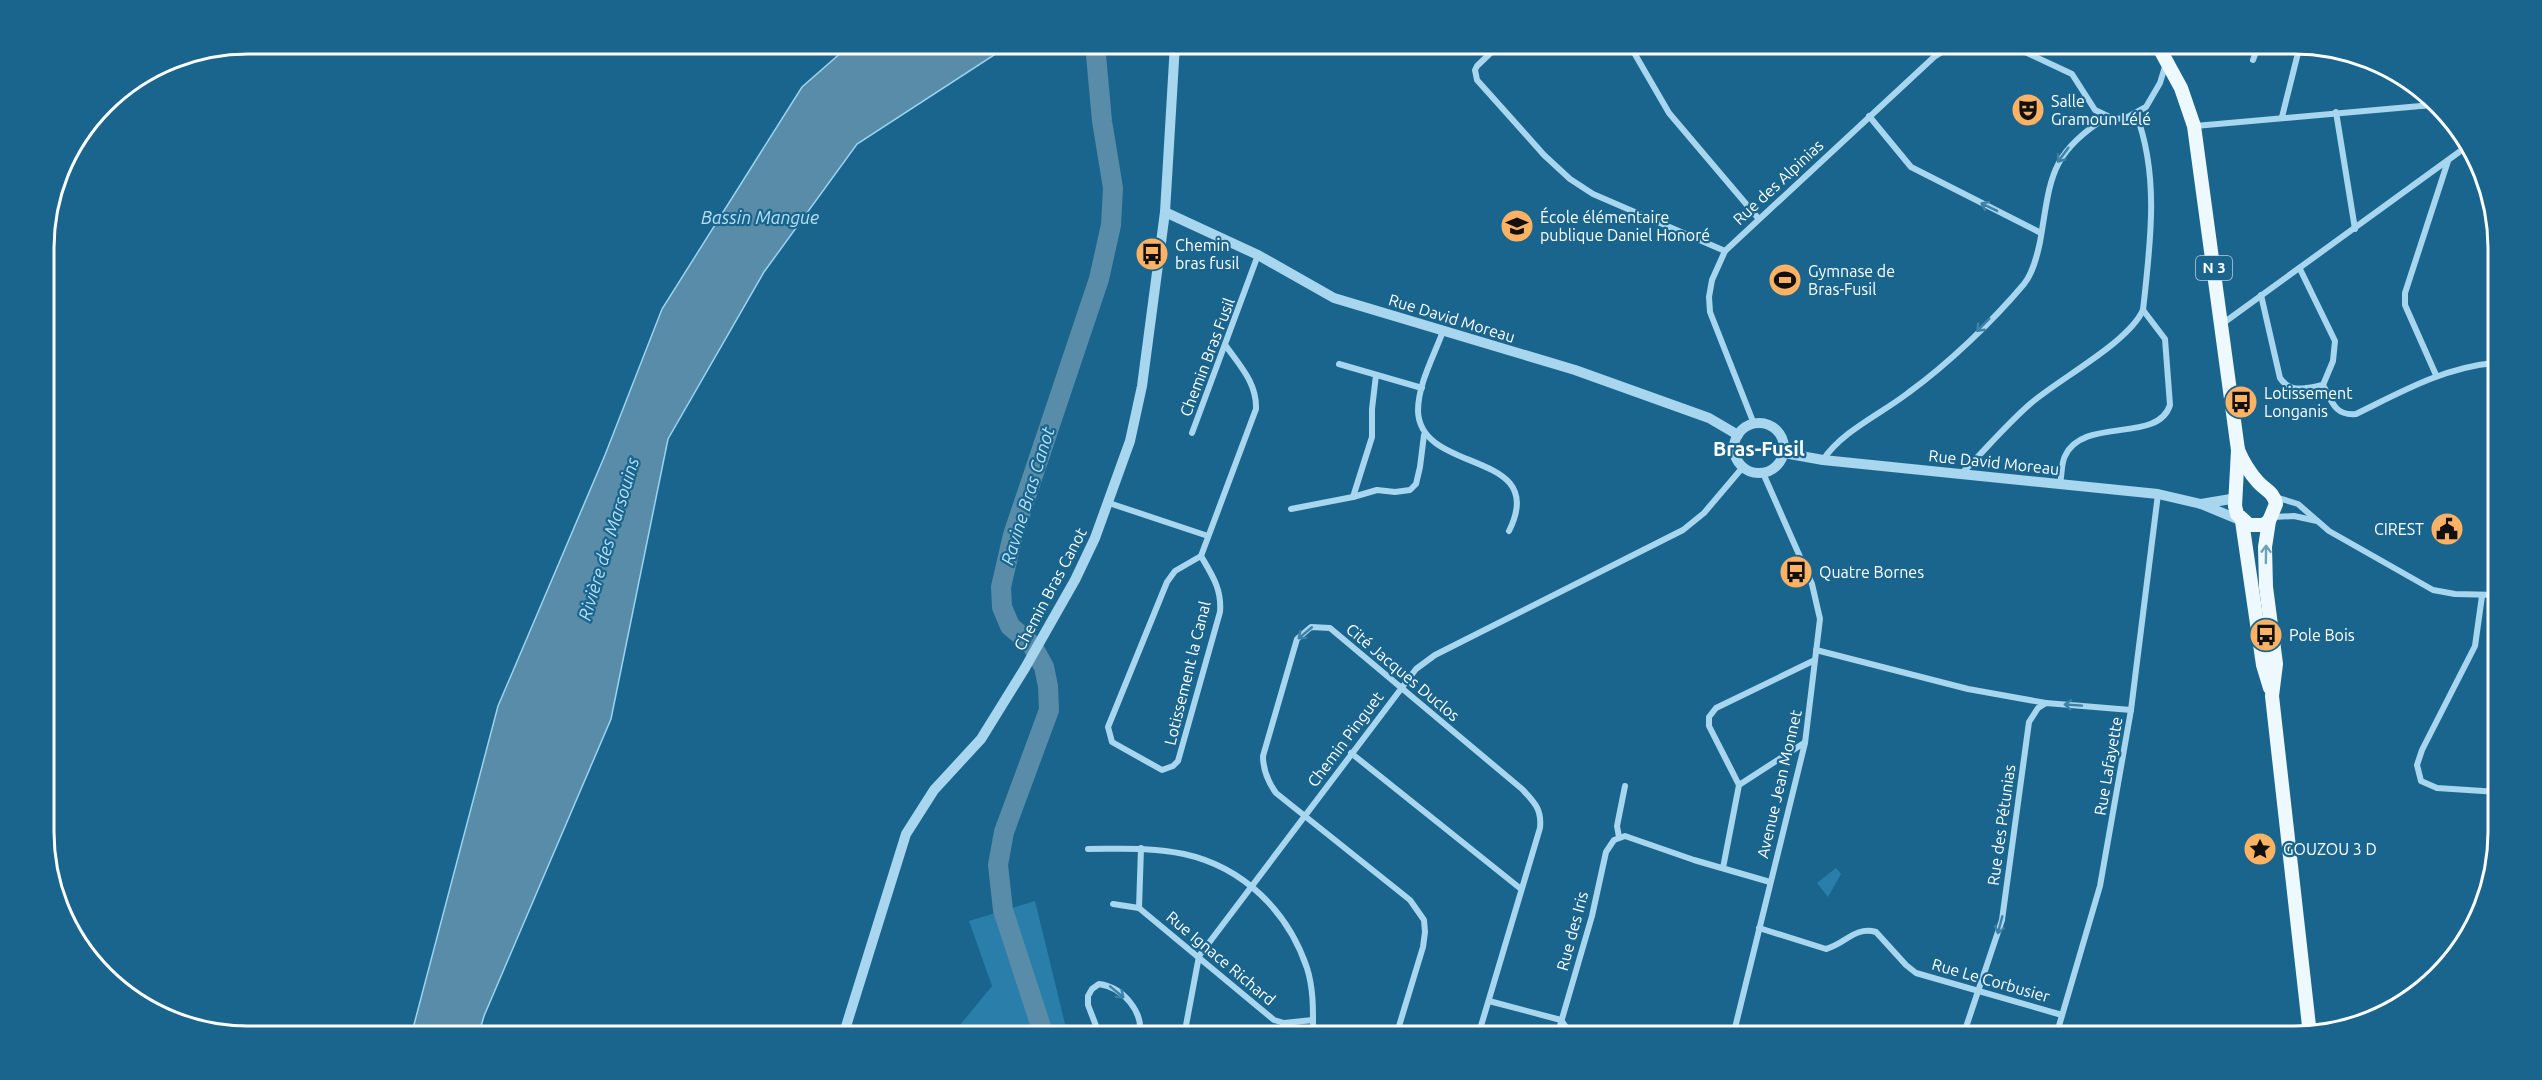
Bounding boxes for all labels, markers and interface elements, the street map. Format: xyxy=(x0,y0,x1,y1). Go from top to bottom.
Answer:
theatre icon: Salle Gramoun Lélé xyxy=(2010,92,2046,128)
place label: Salle Gramoun Lélé xyxy=(2051,92,2151,128)
street label: Rue des Alpinias xyxy=(1729,136,1827,228)
one-way arrow xyxy=(2057,146,2069,162)
one-way arrow xyxy=(1980,201,1998,212)
place label: École élémentaire publique Daniel Honoré xyxy=(1540,206,1710,244)
water label: Bassin Mangue xyxy=(701,207,819,227)
school or university icon: École élémentaire publique Daniel Honoré xyxy=(1499,208,1535,244)
bus stop icon: Chemin bras fusil xyxy=(1134,236,1170,272)
place label: Chemin bras fusil xyxy=(1175,236,1240,272)
road number: N 3 xyxy=(2196,256,2232,280)
sports icon: Gymnase de Bras-Fusil xyxy=(1767,262,1803,298)
place label: Gymnase de Bras-Fusil xyxy=(1808,262,1895,298)
street label: Rue David Moreau xyxy=(1387,290,1517,346)
street label: Chemin Bras Fusil xyxy=(1176,295,1238,419)
one-way arrow xyxy=(1976,318,1991,333)
bus stop icon: Lotissement Longanis xyxy=(2223,384,2259,420)
place label: Lotissement Longanis xyxy=(2264,384,2353,420)
water label: Ravine Bras Canot xyxy=(997,423,1058,567)
district label: Bras-Fusil xyxy=(1713,437,1805,460)
street label: Rue David Moreau xyxy=(1928,446,2060,478)
water label: Rivière des Marsouins xyxy=(574,454,643,623)
public building icon: CIREST xyxy=(2429,511,2465,547)
place label: CIREST xyxy=(2374,520,2424,538)
street label: Chemin Bras Canot xyxy=(1010,524,1090,653)
one-way arrow xyxy=(2260,544,2272,564)
bus stop icon: Quatre Bornes xyxy=(1778,554,1814,590)
place label: Quatre Bornes xyxy=(1819,563,1924,581)
street label: Lotissement la Canal xyxy=(1160,599,1214,747)
bus stop icon: Pole Bois xyxy=(2248,617,2284,653)
street label: Cité Jacques Duclos xyxy=(1343,619,1463,725)
one-way arrow xyxy=(1298,626,1313,640)
place label: Pole Bois xyxy=(2289,626,2355,644)
street label: Chemin Pinguet xyxy=(1303,687,1387,790)
one-way arrow xyxy=(2063,700,2083,711)
street label: Avenue Jean Monnet xyxy=(1753,707,1805,860)
street label: Rue Lafayette xyxy=(2090,715,2126,817)
street label: Rue des Pétunias xyxy=(1984,763,2018,887)
place icon: GOUZOU 3 D xyxy=(2242,831,2278,867)
place label: GOUZOU 3 D xyxy=(2283,840,2377,858)
street label: Rue des Iris xyxy=(1553,889,1591,973)
street label: Rue Ignace Richard xyxy=(1163,907,1279,1009)
one-way arrow xyxy=(1994,915,2006,934)
street label: Rue Le Corbusier xyxy=(1930,955,2052,1005)
one-way arrow xyxy=(1109,985,1125,998)

